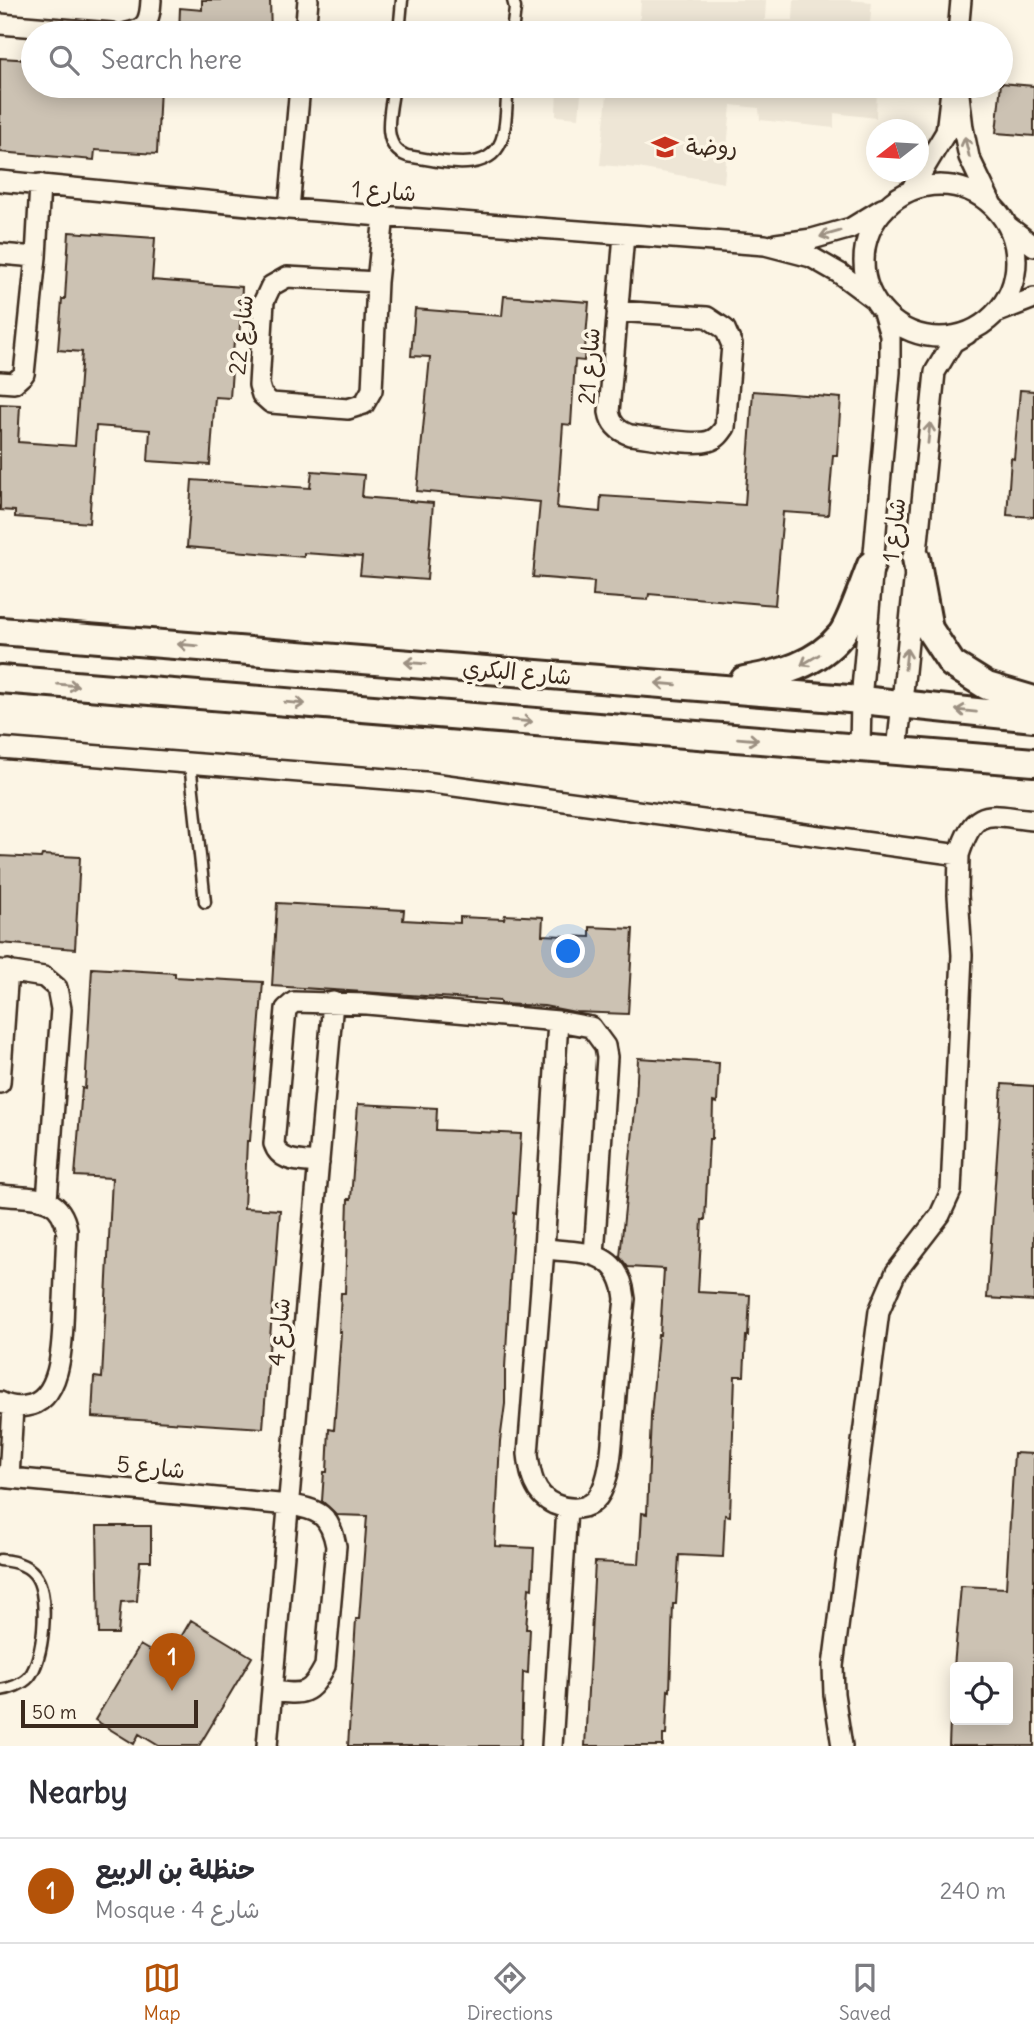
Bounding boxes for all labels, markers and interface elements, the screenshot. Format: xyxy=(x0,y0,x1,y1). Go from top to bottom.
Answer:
search box xyxy=(21,21,1013,98)
icon: search xyxy=(45,41,83,79)
text: Search here xyxy=(101,43,242,76)
north arrow xyxy=(866,119,929,182)
school or university icon: روضة xyxy=(650,132,680,162)
place label: روضة xyxy=(686,132,737,161)
one-way arrow xyxy=(960,136,973,159)
street label: شارع 1 xyxy=(351,174,417,209)
one-way arrow xyxy=(819,228,842,241)
street label: شارع 22 xyxy=(222,293,261,377)
street label: شارع 21 xyxy=(571,327,608,406)
one-way arrow xyxy=(922,422,935,445)
street label: شارع 1 xyxy=(876,496,913,564)
one-way arrow xyxy=(178,638,200,651)
one-way arrow xyxy=(900,649,913,671)
street label: شارع البكري xyxy=(461,652,573,694)
one-way arrow xyxy=(800,653,820,667)
one-way arrow xyxy=(404,656,427,669)
one-way arrow xyxy=(656,677,678,690)
one-way arrow xyxy=(56,679,79,692)
one-way arrow xyxy=(283,697,306,710)
one-way arrow xyxy=(955,705,978,718)
one-way arrow xyxy=(510,715,532,728)
one-way arrow xyxy=(737,733,759,746)
your location xyxy=(551,934,585,968)
street label: شارع 4 xyxy=(261,1297,298,1368)
street label: شارع 5 xyxy=(115,1449,187,1486)
pin: 1 xyxy=(149,1633,195,1691)
map controls xyxy=(950,1662,1013,1725)
button: locate xyxy=(950,1662,1013,1725)
scale bar xyxy=(21,1697,198,1729)
text: 50 m xyxy=(32,1700,77,1724)
text: Nearby xyxy=(28,1773,128,1811)
text: حنظلة بن الربيع xyxy=(95,1853,255,1886)
text: 1 xyxy=(46,1876,56,1905)
text: 240 m xyxy=(940,1876,1006,1905)
text: Mosque · شارع 4 xyxy=(95,1895,260,1924)
tab: Map xyxy=(143,1959,181,2025)
tab: Directions xyxy=(467,1959,553,2025)
tab: Saved xyxy=(839,1959,891,2025)

